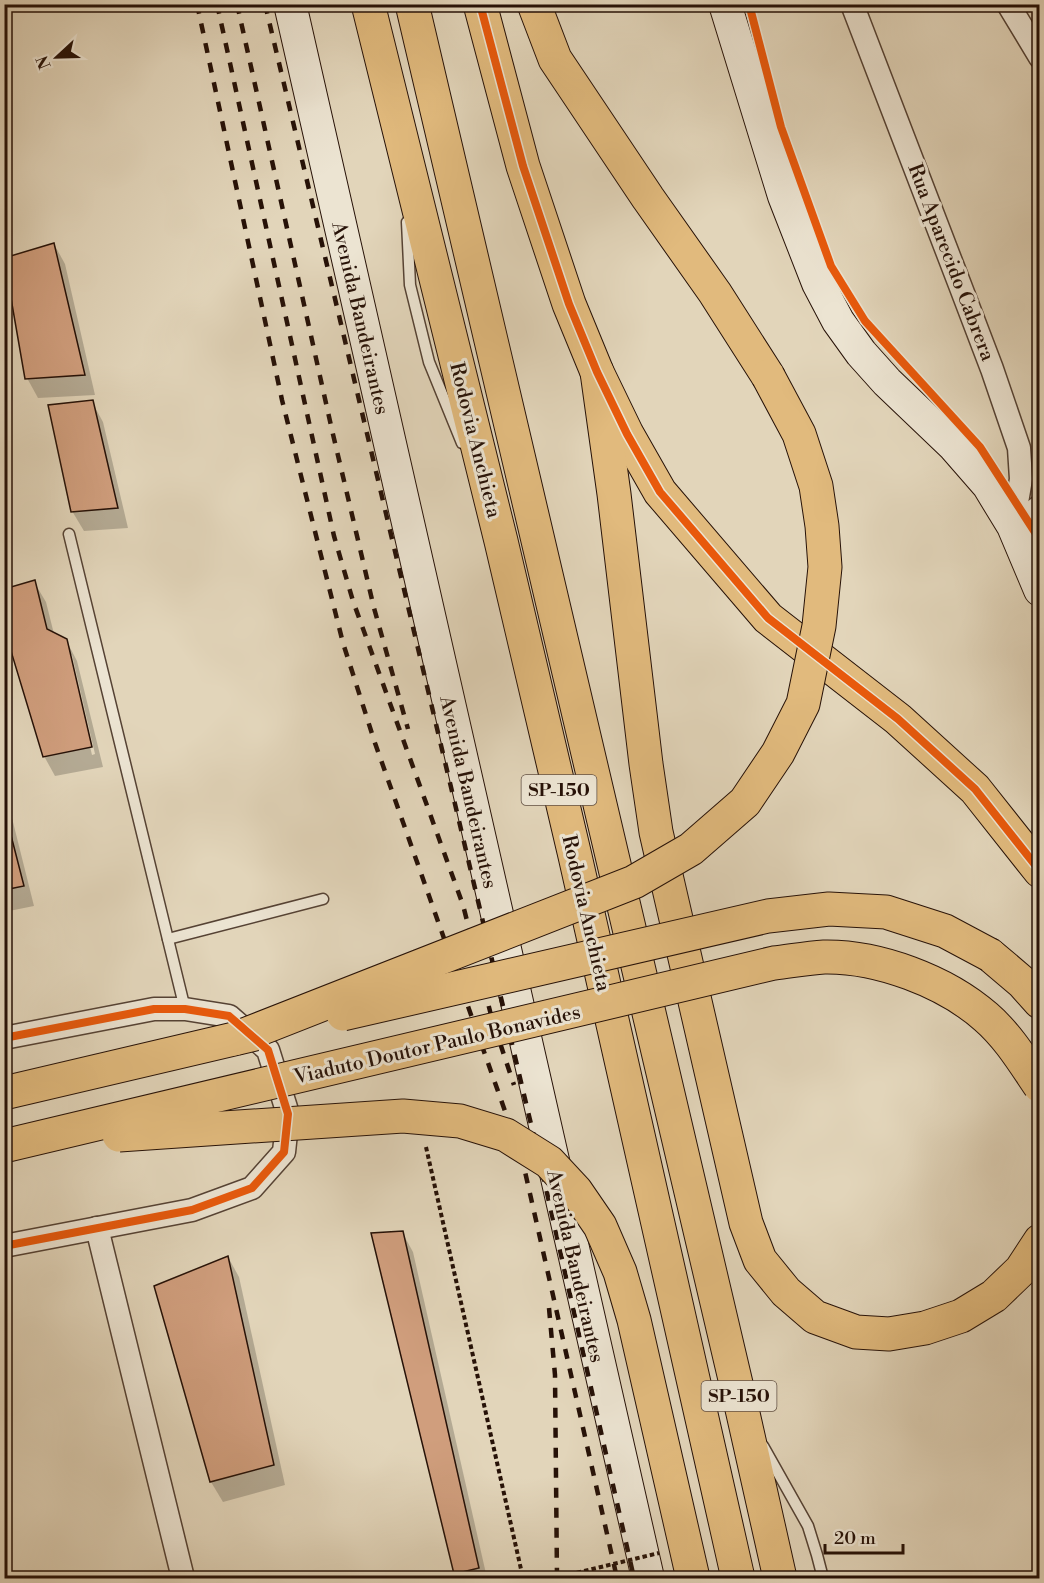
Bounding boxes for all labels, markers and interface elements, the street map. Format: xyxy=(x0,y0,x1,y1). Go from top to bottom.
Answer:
north arrow xyxy=(27,27,87,87)
text: N xyxy=(32,52,56,72)
street label: Rua Aparecido Cabrera xyxy=(901,160,1000,366)
street label: Avenida Bandeirantes xyxy=(325,218,394,417)
street label: Rodovia Anchieta xyxy=(443,360,506,522)
street label: Avenida Bandeirantes xyxy=(433,692,502,891)
road number: SP-150 xyxy=(522,775,596,805)
street label: Rodovia Anchieta xyxy=(555,833,616,995)
street label: Viaduto Doutor Paulo Bonavides xyxy=(291,1000,583,1091)
street label: Avenida Bandeirantes xyxy=(540,1166,609,1365)
road number: SP-150 xyxy=(702,1381,777,1411)
scale bar xyxy=(825,1517,903,1555)
text: 20 m xyxy=(834,1527,876,1550)

